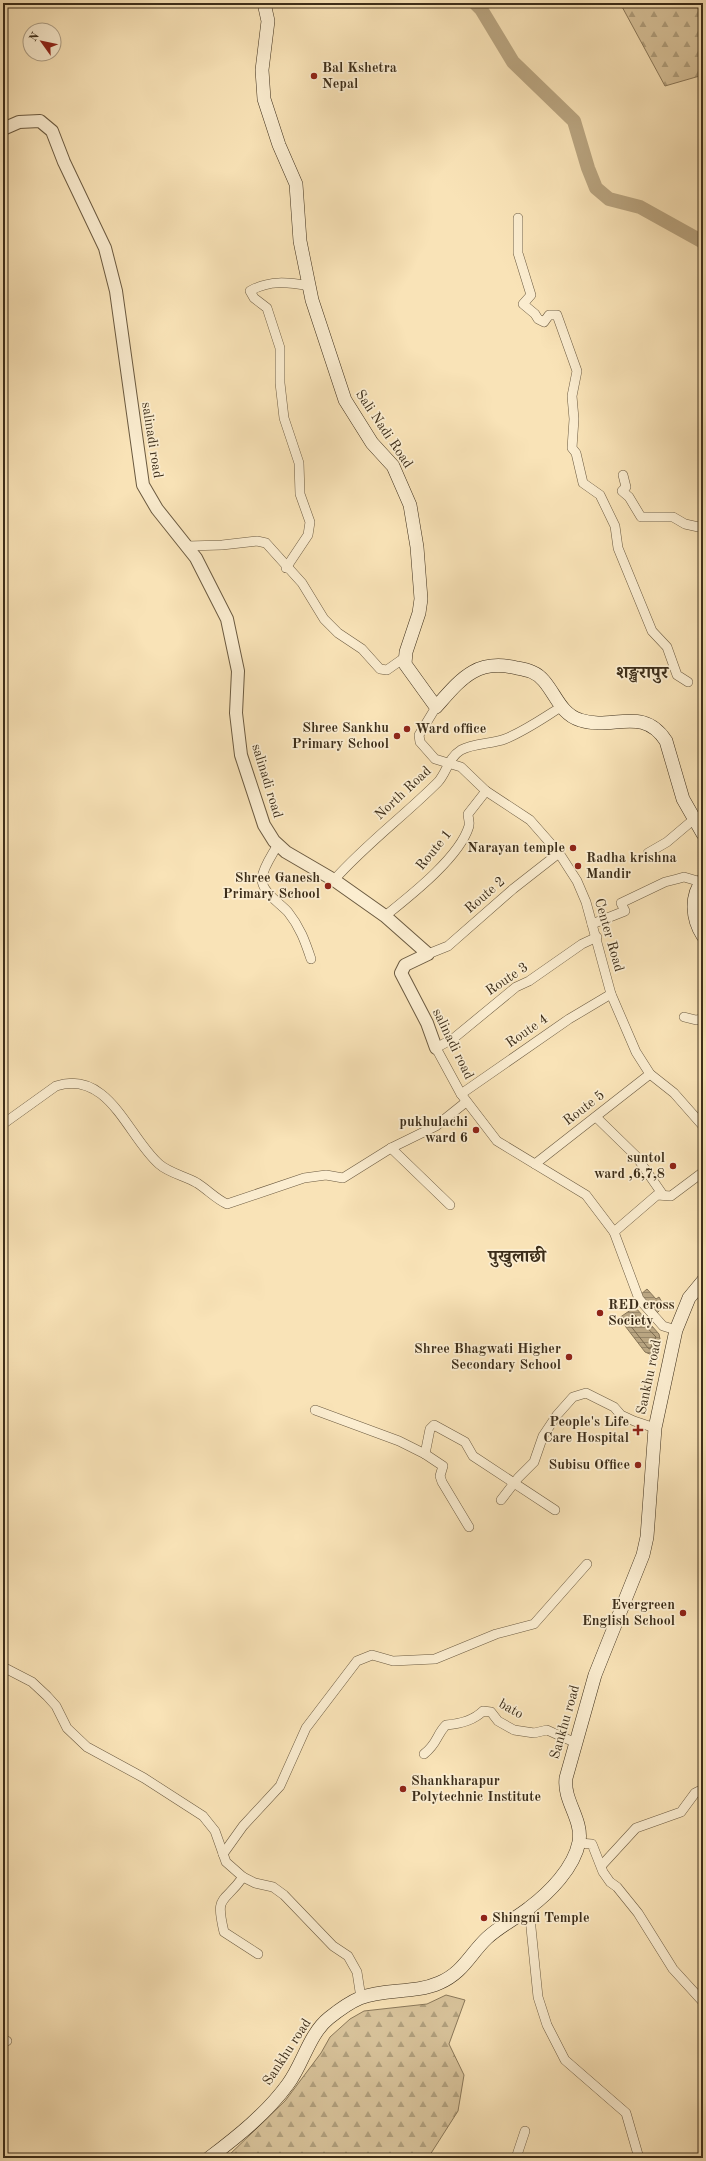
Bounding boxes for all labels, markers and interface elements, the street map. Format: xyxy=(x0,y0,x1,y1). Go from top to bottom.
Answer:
north arrow xyxy=(22,22,62,62)
text: N xyxy=(28,30,42,44)
place label: Bal Kshetra Nepal xyxy=(322,61,397,91)
marker: Bal Kshetra Nepal xyxy=(309,71,319,81)
street label: Sali Nadi Road xyxy=(353,387,415,471)
street label: salinadi road xyxy=(139,401,165,479)
district label: शङ्खरापुर xyxy=(616,664,670,684)
place label: Shree Sankhu Primary School xyxy=(292,721,389,751)
place label: Ward office xyxy=(415,722,486,736)
marker: Ward office xyxy=(402,724,412,734)
marker: Shree Sankhu Primary School xyxy=(392,731,402,741)
street label: salinadi road xyxy=(249,742,285,820)
street label: North Road xyxy=(372,764,434,822)
street label: Route 1 xyxy=(414,827,454,873)
place label: Narayan temple xyxy=(467,841,565,855)
marker: Narayan temple xyxy=(568,843,578,853)
place label: Radha krishna Mandir xyxy=(586,851,677,881)
marker: Radha krishna Mandir xyxy=(573,861,583,871)
place label: Shree Ganesh Primary School xyxy=(223,871,320,901)
street label: Route 2 xyxy=(462,874,508,916)
marker: Shree Ganesh Primary School xyxy=(323,881,333,891)
street label: Center Road xyxy=(592,897,626,973)
street label: Route 3 xyxy=(483,960,531,998)
street label: salinadi road xyxy=(430,1006,476,1082)
street label: Route 4 xyxy=(503,1012,551,1050)
street label: Route 5 xyxy=(561,1088,607,1128)
place label: pukhulachi ward 6 xyxy=(399,1115,468,1145)
marker: pukhulachi ward 6 xyxy=(471,1125,481,1135)
place label: suntol ward ,6,7,8 xyxy=(594,1151,665,1181)
marker: suntol ward ,6,7,8 xyxy=(668,1161,678,1171)
district label: पुखुलाछी xyxy=(486,1245,547,1268)
place label: RED cross Society xyxy=(608,1298,675,1328)
marker: RED cross Society xyxy=(595,1308,605,1318)
street label: Sankhu road xyxy=(634,1338,664,1416)
place label: Shree Bhagwati Higher Secondary School xyxy=(414,1342,561,1372)
marker: Shree Bhagwati Higher Secondary School xyxy=(564,1352,574,1362)
place label: People's Life Care Hospital xyxy=(543,1415,629,1445)
marker: People's Life Care Hospital xyxy=(632,1424,644,1436)
place label: Subisu Office xyxy=(549,1458,630,1472)
marker: Subisu Office xyxy=(633,1460,643,1470)
place label: Evergreen English School xyxy=(582,1598,675,1628)
marker: Evergreen English School xyxy=(678,1608,688,1618)
street label: Sankhu road xyxy=(548,1683,582,1761)
street label: bato xyxy=(496,1697,526,1721)
place label: Shankharapur Polytechnic Institute xyxy=(411,1774,541,1804)
marker: Shankharapur Polytechnic Institute xyxy=(398,1784,408,1794)
place label: Shingni Temple xyxy=(492,1911,590,1925)
marker: Shingni Temple xyxy=(479,1913,489,1923)
street label: Sankhu road xyxy=(260,2016,314,2088)

